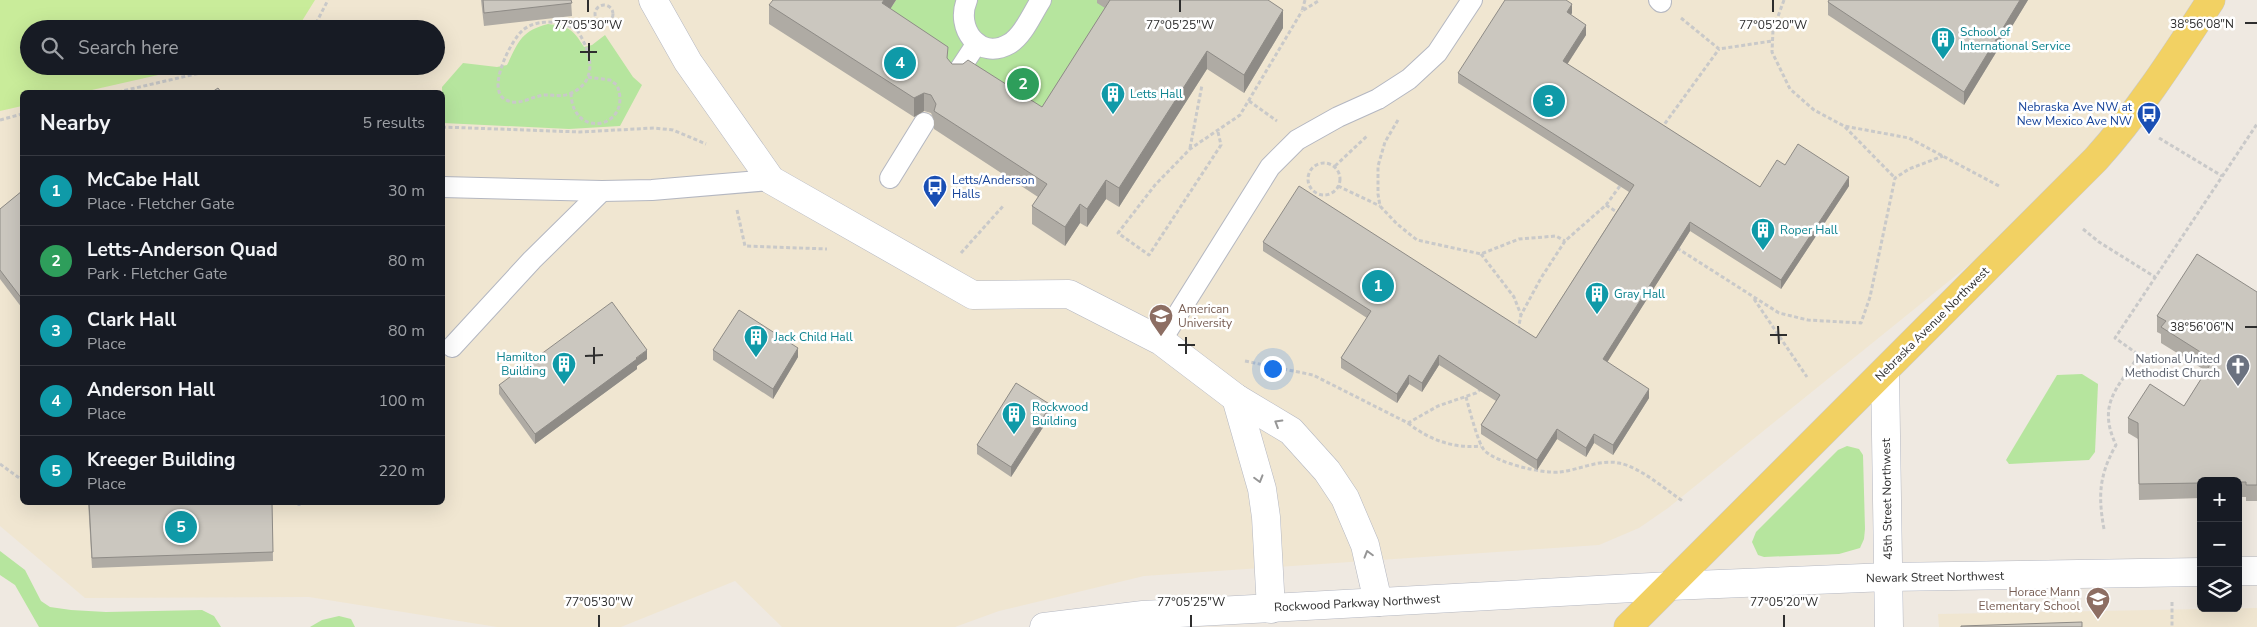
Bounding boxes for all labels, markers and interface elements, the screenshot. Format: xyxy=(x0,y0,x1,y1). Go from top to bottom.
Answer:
text: 38°56'08"N xyxy=(2170,16,2234,32)
text: 77°05'30"W xyxy=(554,17,622,33)
text: 77°05'25"W xyxy=(1146,17,1214,33)
text: 77°05'20"W xyxy=(1739,17,1807,33)
search box xyxy=(20,20,445,75)
place label: School of International Service xyxy=(1960,24,2071,54)
building icon: School of International Service xyxy=(1930,26,1956,60)
icon: search xyxy=(38,34,66,62)
text: Search here xyxy=(78,35,179,61)
pin: 4 xyxy=(884,44,916,82)
pin: 2 xyxy=(1007,65,1039,103)
building icon: Letts Hall xyxy=(1100,81,1126,115)
pin: 3 xyxy=(1533,82,1565,120)
place label: Letts Hall xyxy=(1130,86,1183,102)
place label: Nebraska Ave NW at New Mexico Ave NW xyxy=(2017,99,2133,129)
bus stop icon: Nebraska Ave NW at New Mexico Ave NW xyxy=(2136,101,2162,135)
text: Nearby xyxy=(40,109,110,137)
text: 5 results xyxy=(363,112,425,134)
text: McCabe Hall xyxy=(87,167,199,193)
place label: Letts/Anderson Halls xyxy=(952,172,1034,202)
bus stop icon: Letts/Anderson Halls xyxy=(922,174,948,208)
text: 1 xyxy=(51,180,61,202)
text: 30 m xyxy=(388,180,425,202)
text: Place · Fletcher Gate xyxy=(87,193,234,215)
building icon: Roper Hall xyxy=(1750,217,1776,251)
place label: Roper Hall xyxy=(1780,222,1838,238)
text: Letts-Anderson Quad xyxy=(87,237,278,263)
text: 2 xyxy=(51,250,61,272)
text: 80 m xyxy=(388,250,425,272)
text: Park · Fletcher Gate xyxy=(87,263,227,285)
street label: Nebraska Avenue Northwest xyxy=(1871,263,1993,385)
pin: 1 xyxy=(1362,267,1394,305)
building icon: Gray Hall xyxy=(1584,281,1610,315)
place label: Gray Hall xyxy=(1614,286,1666,302)
place label: American University xyxy=(1178,301,1233,331)
school or university icon: American University xyxy=(1148,303,1174,337)
text: Clark Hall xyxy=(87,307,176,333)
text: 38°56'06"N xyxy=(2170,319,2234,335)
text: 3 xyxy=(51,320,61,342)
text: 80 m xyxy=(388,320,425,342)
building icon: Jack Child Hall xyxy=(743,324,769,358)
place label: Jack Child Hall xyxy=(773,329,853,345)
text: Place xyxy=(87,333,126,355)
place label: Hamilton Building xyxy=(496,349,546,379)
building icon: Hamilton Building xyxy=(551,351,577,385)
place label: National United Methodist Church xyxy=(2125,351,2220,381)
church icon: National United Methodist Church xyxy=(2225,353,2251,387)
your location xyxy=(1260,356,1286,382)
text: Anderson Hall xyxy=(87,377,215,403)
text: 4 xyxy=(51,390,61,412)
text: 100 m xyxy=(378,390,425,412)
place label: Rockwood Building xyxy=(1032,399,1088,429)
building icon: Rockwood Building xyxy=(1001,401,1027,435)
text: Place xyxy=(87,403,126,425)
one-way arrow xyxy=(1274,420,1283,430)
street label: 45th Street Northwest xyxy=(1878,437,1896,560)
text: Kreeger Building xyxy=(87,447,236,473)
text: 5 xyxy=(51,460,61,482)
text: 220 m xyxy=(378,460,425,482)
text: Place xyxy=(87,473,126,495)
one-way arrow xyxy=(1253,474,1263,482)
map controls xyxy=(2197,477,2242,612)
button: + xyxy=(2197,477,2242,522)
pin: 5 xyxy=(165,508,197,546)
button: − xyxy=(2197,522,2242,567)
one-way arrow xyxy=(1363,551,1373,559)
button: layers xyxy=(2197,567,2242,612)
street label: Newark Street Northwest xyxy=(1866,568,2005,586)
place label: Horace Mann Elementary School xyxy=(1979,584,2080,614)
school or university icon: Horace Mann Elementary School xyxy=(2085,586,2111,620)
street label: Rockwood Parkway Northwest xyxy=(1274,591,1441,615)
text: 77°05'30"W xyxy=(565,594,633,610)
text: 77°05'25"W xyxy=(1157,594,1225,610)
text: 77°05'20"W xyxy=(1750,594,1818,610)

